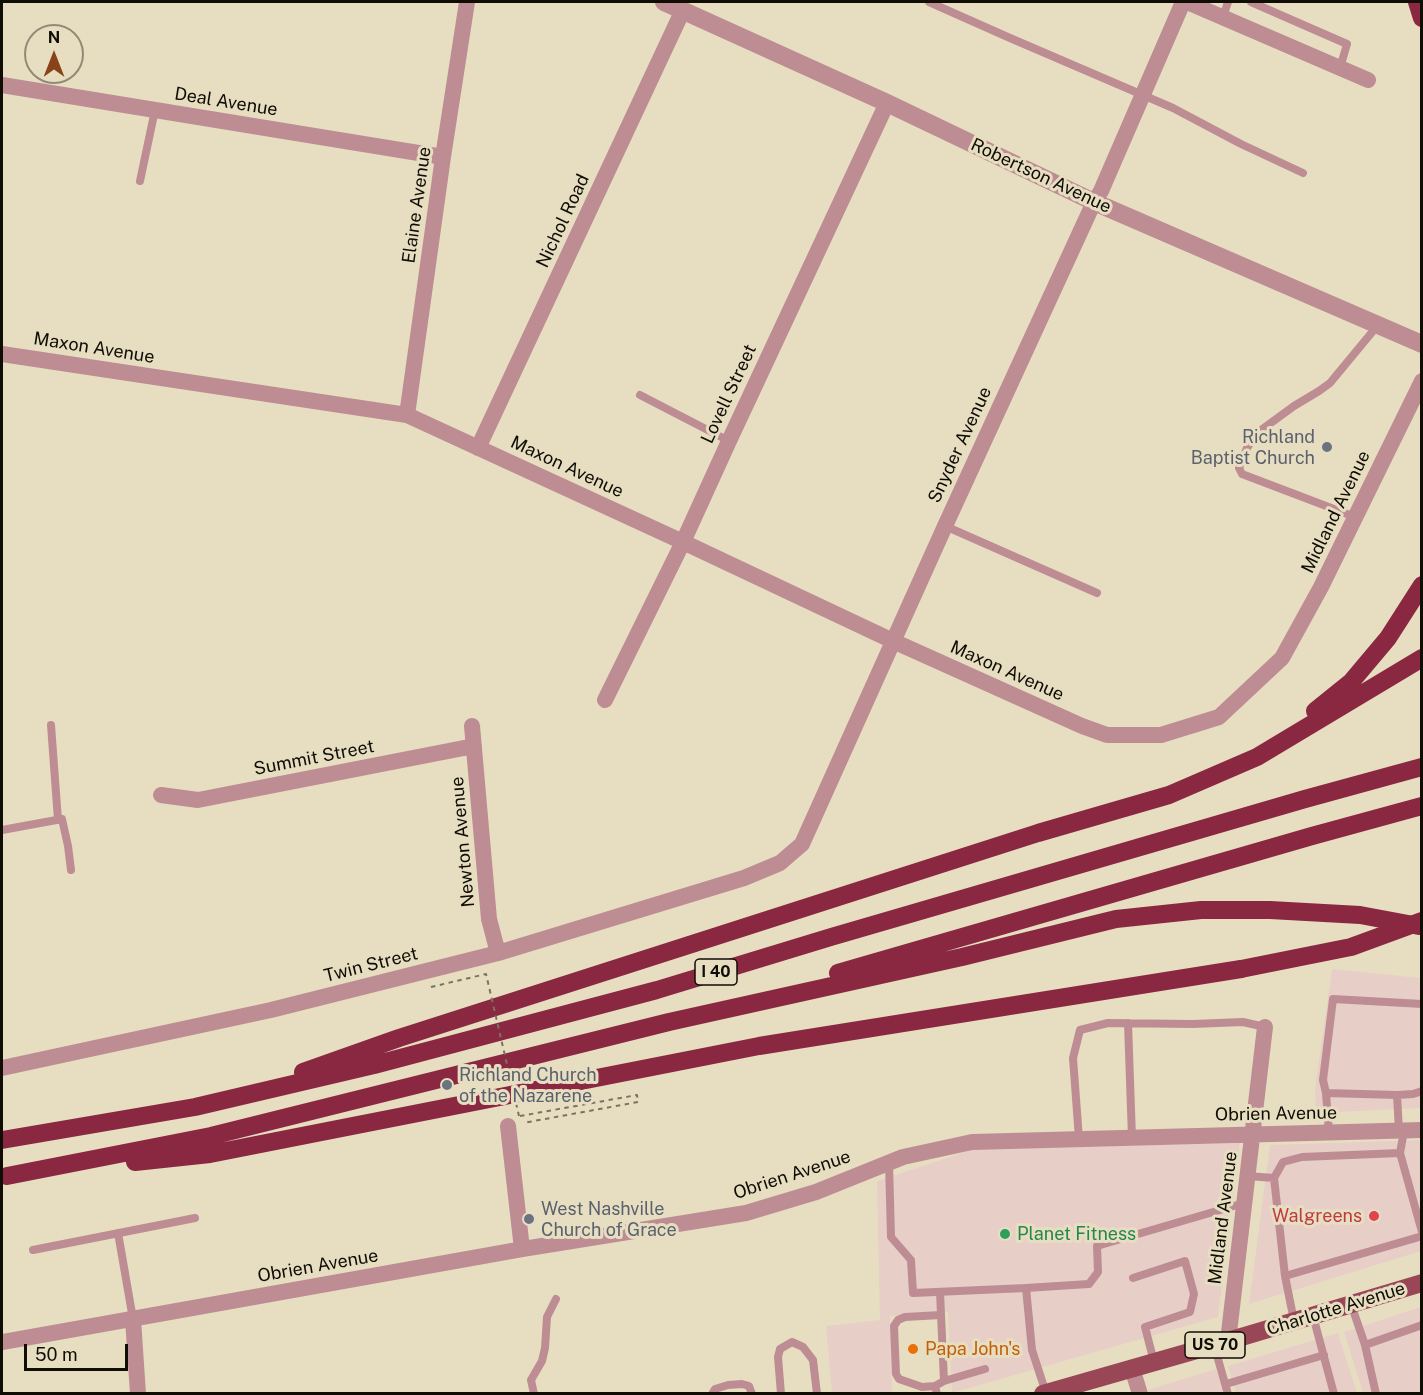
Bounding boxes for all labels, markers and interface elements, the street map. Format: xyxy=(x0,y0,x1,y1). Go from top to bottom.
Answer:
north arrow xyxy=(24,24,84,84)
text: N xyxy=(48,28,60,47)
street label: Deal Avenue xyxy=(173,83,279,121)
street label: Robertson Avenue xyxy=(967,134,1115,218)
street label: Elaine Avenue xyxy=(398,145,436,265)
street label: Nichol Road xyxy=(532,171,594,271)
street label: Maxon Avenue xyxy=(32,328,156,368)
street label: Lovell Street xyxy=(697,341,761,447)
street label: Snyder Avenue xyxy=(924,383,996,507)
place label: Richland Baptist Church xyxy=(1191,426,1315,468)
street label: Maxon Avenue xyxy=(507,431,627,503)
marker: Richland Baptist Church xyxy=(1320,440,1334,454)
street label: Midland Avenue xyxy=(1297,447,1375,577)
street label: Maxon Avenue xyxy=(947,636,1067,706)
street label: Summit Street xyxy=(252,736,376,780)
street label: Newton Avenue xyxy=(447,776,479,908)
street label: Twin Street xyxy=(322,943,420,987)
road number: I 40 xyxy=(695,959,737,985)
place label: Richland Church of the Nazarene xyxy=(459,1064,597,1106)
marker: Richland Church of the Nazarene xyxy=(440,1078,454,1092)
street label: Obrien Avenue xyxy=(1215,1102,1337,1126)
street label: Obrien Avenue xyxy=(731,1146,853,1204)
street label: Midland Avenue xyxy=(1204,1150,1242,1286)
place label: West Nashville Church of Grace xyxy=(541,1198,677,1240)
place label: Walgreens xyxy=(1272,1205,1362,1227)
marker: Walgreens xyxy=(1367,1209,1381,1223)
marker: West Nashville Church of Grace xyxy=(522,1212,536,1226)
place label: Planet Fitness xyxy=(1017,1223,1136,1245)
marker: Planet Fitness xyxy=(998,1227,1012,1241)
street label: Obrien Avenue xyxy=(256,1245,380,1287)
street label: Charlotte Avenue xyxy=(1264,1278,1408,1340)
scale bar xyxy=(27,1332,130,1370)
road number: US 70 xyxy=(1185,1332,1245,1358)
place label: Papa John's xyxy=(925,1338,1020,1360)
marker: Papa John's xyxy=(906,1342,920,1356)
text: 50 m xyxy=(35,1344,78,1365)

